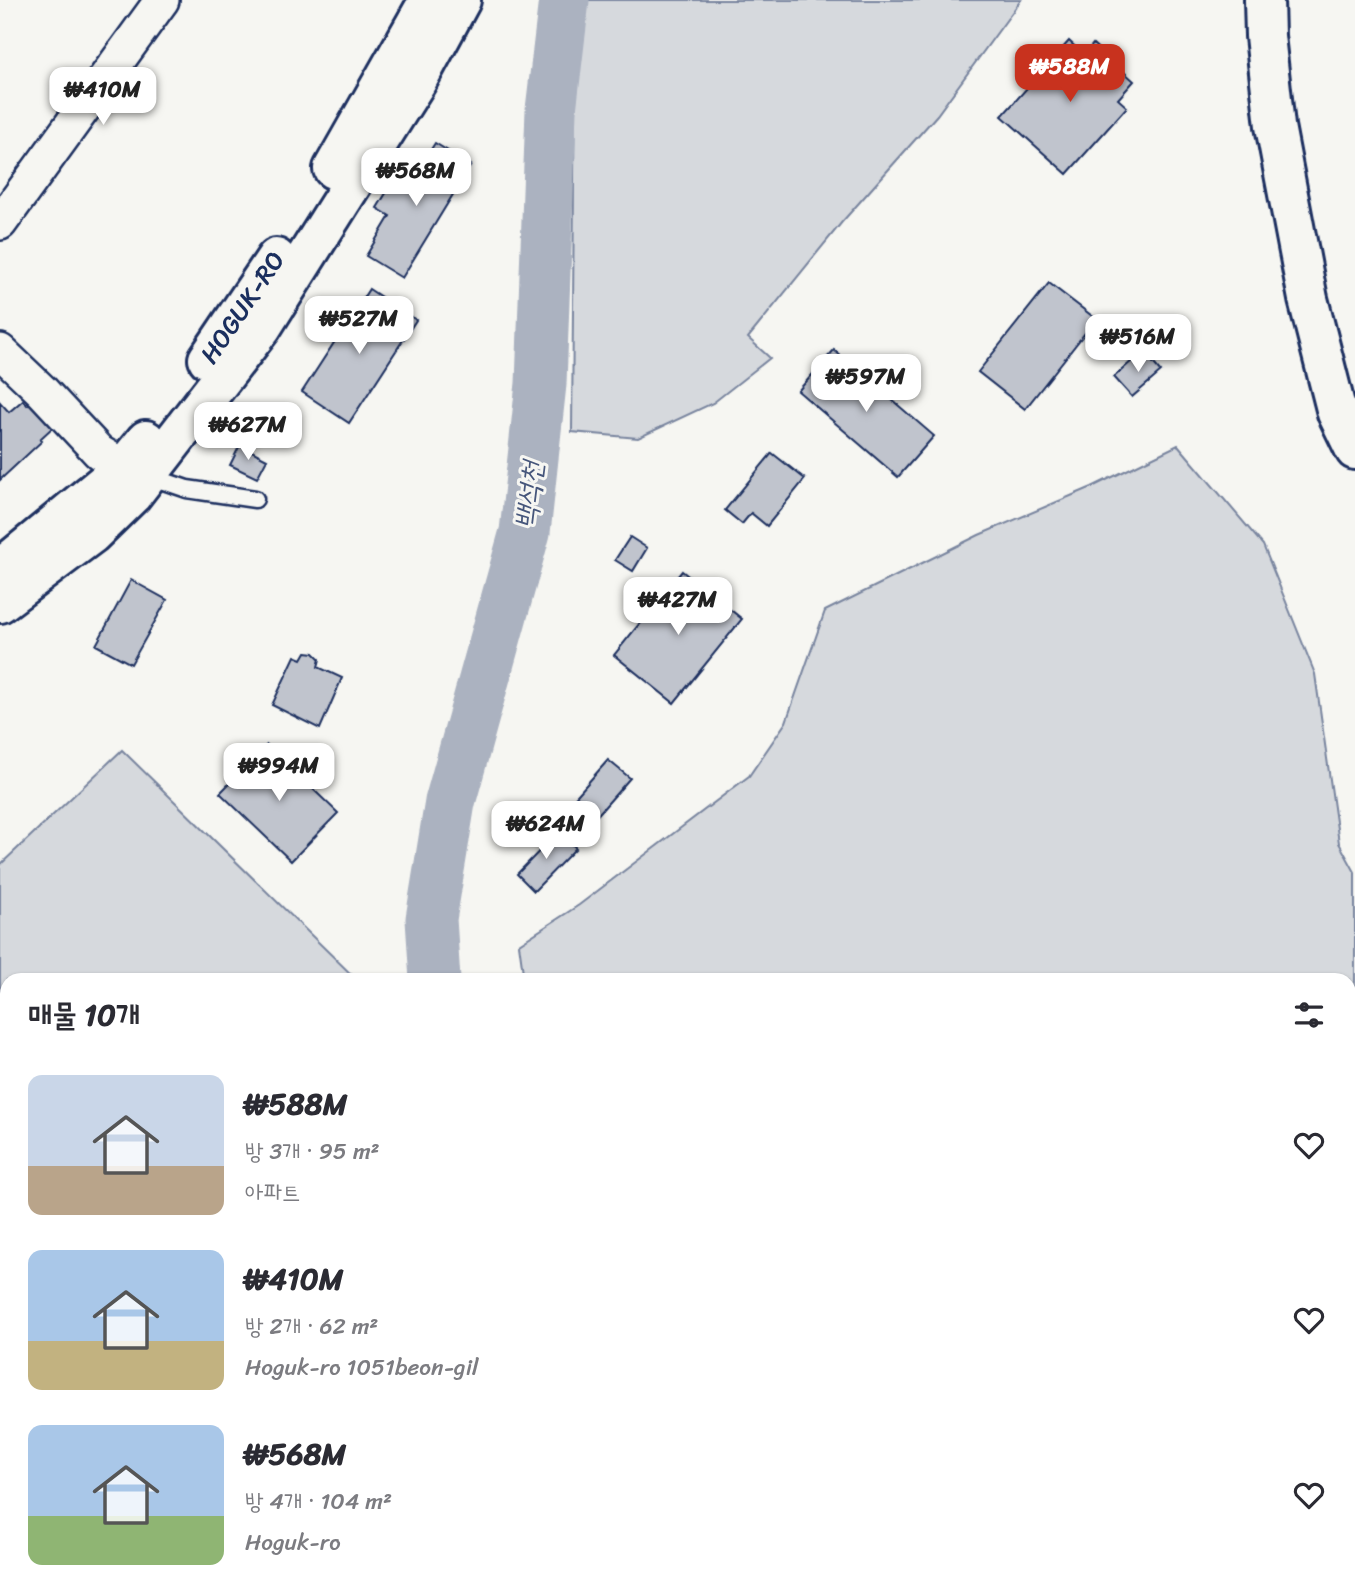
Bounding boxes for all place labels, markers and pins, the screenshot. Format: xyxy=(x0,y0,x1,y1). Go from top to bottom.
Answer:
pin: ₩588M xyxy=(1021,44,1119,104)
pin: ₩410M xyxy=(54,68,152,127)
pin: ₩568M xyxy=(367,148,465,208)
pin: ₩527M xyxy=(310,296,408,356)
pin: ₩516M xyxy=(1089,314,1187,374)
pin: ₩597M xyxy=(817,354,915,414)
pin: ₩627M xyxy=(199,402,297,462)
pin: ₩427M xyxy=(629,578,727,637)
pin: ₩994M xyxy=(230,744,328,803)
pin: ₩624M xyxy=(497,802,595,861)

